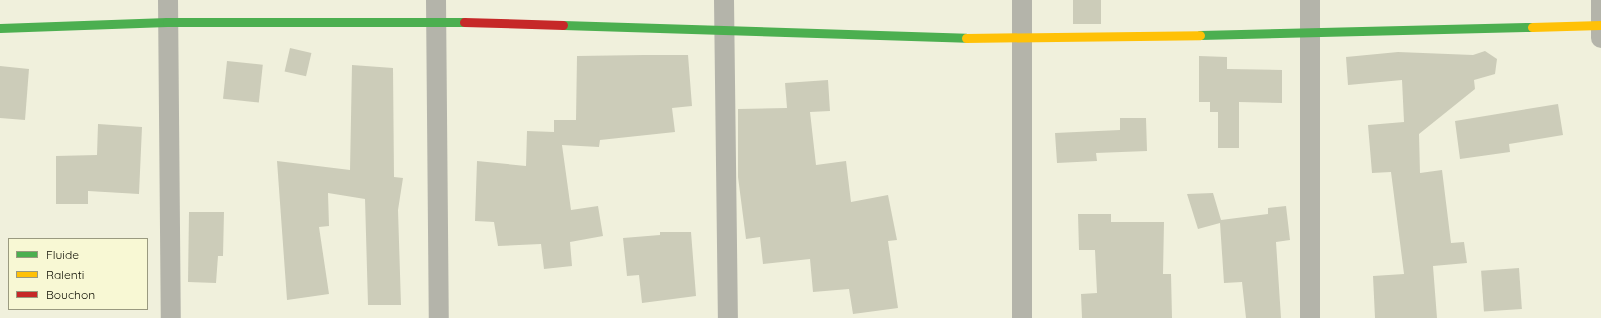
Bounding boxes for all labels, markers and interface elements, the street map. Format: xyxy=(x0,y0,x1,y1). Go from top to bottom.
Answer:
legend xyxy=(8,238,148,310)
text: Fluide xyxy=(46,247,79,262)
text: Ralenti xyxy=(46,267,84,282)
text: Bouchon xyxy=(46,287,95,302)

